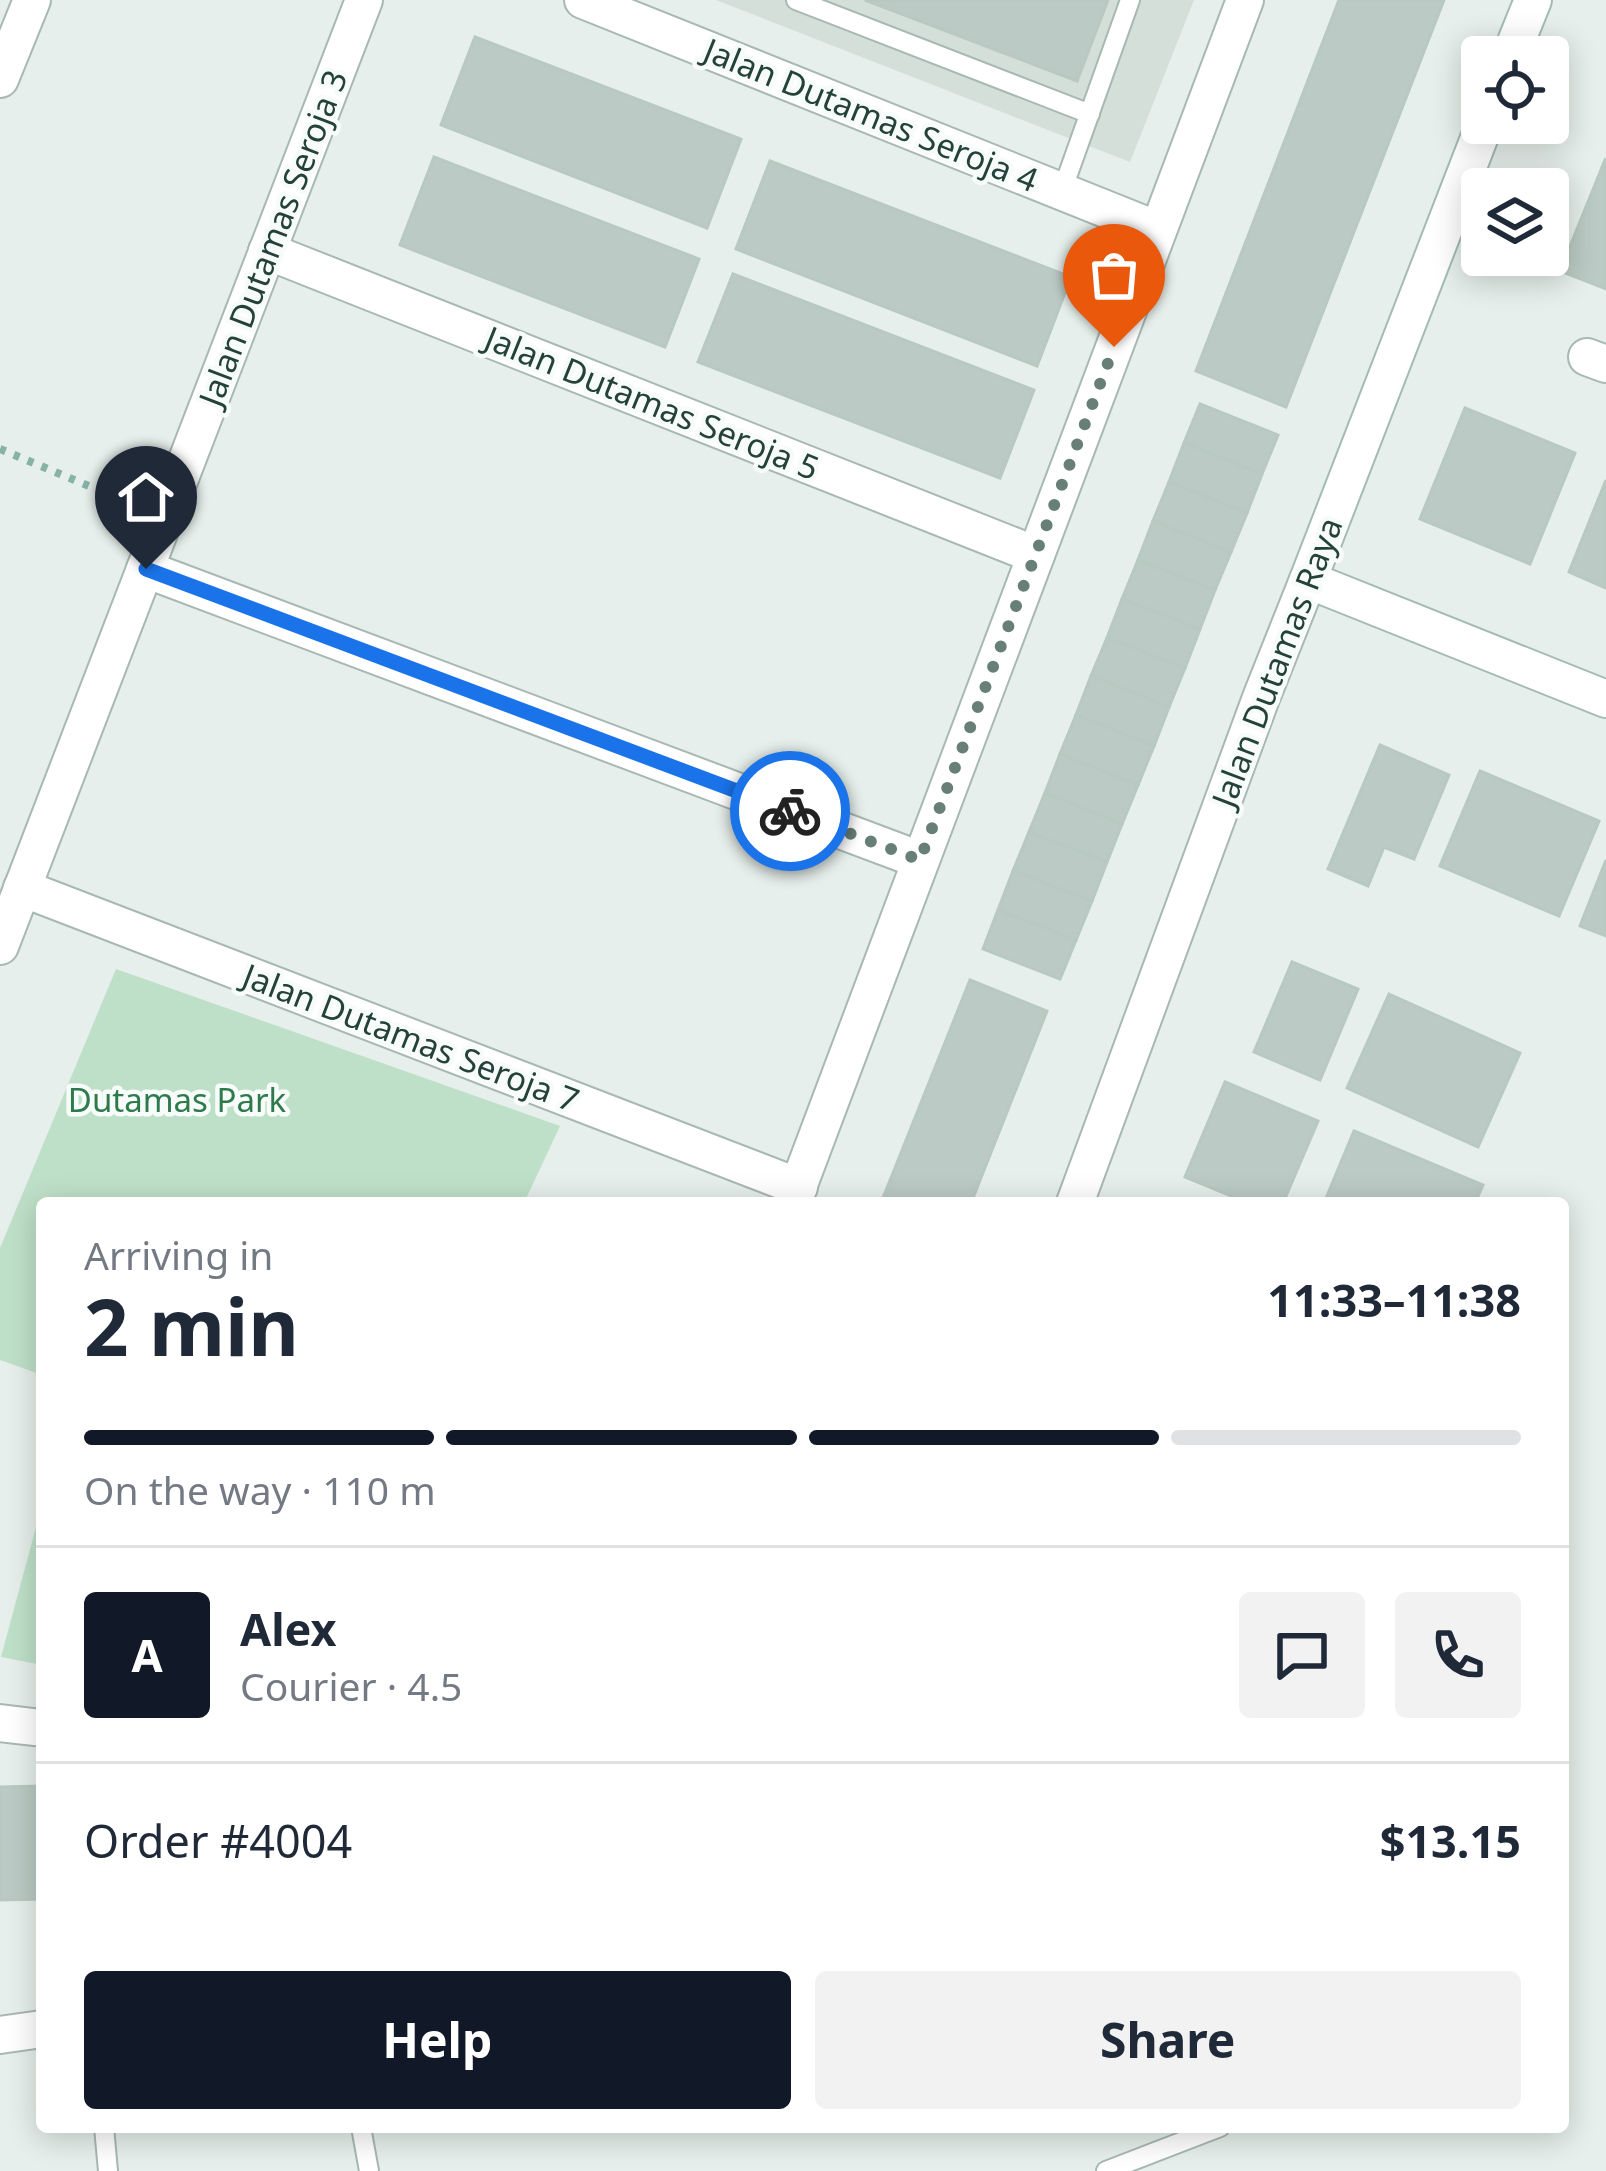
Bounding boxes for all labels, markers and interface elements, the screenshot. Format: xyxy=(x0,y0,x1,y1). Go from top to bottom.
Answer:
street label: Jalan Dutamas Seroja 4 xyxy=(695,26,1045,202)
map controls xyxy=(1461,36,1569,276)
button: locate xyxy=(1461,36,1569,144)
street label: Jalan Dutamas Seroja 3 xyxy=(187,63,357,415)
button: layers xyxy=(1461,168,1569,276)
pin xyxy=(1063,224,1165,347)
icon: bag xyxy=(1081,242,1147,308)
street label: Jalan Dutamas Seroja 5 xyxy=(476,314,826,490)
pin xyxy=(95,446,197,569)
icon: home xyxy=(113,464,179,530)
street label: Jalan Dutamas Raya xyxy=(1200,511,1352,816)
courier xyxy=(730,751,850,871)
icon: bike xyxy=(757,778,823,844)
street label: Jalan Dutamas Seroja 7 xyxy=(234,952,586,1122)
park label: Dutamas Park xyxy=(68,1077,287,1122)
text: Arriving in xyxy=(84,1228,273,1281)
text: 11:33–11:38 xyxy=(1267,1269,1521,1330)
text: 2 min xyxy=(84,1273,299,1379)
text: On the way · 110 m xyxy=(84,1463,436,1516)
button: chat xyxy=(1239,1592,1365,1718)
button: phone xyxy=(1395,1592,1521,1718)
text: Alex xyxy=(240,1598,337,1659)
text: A xyxy=(131,1624,163,1685)
text: Courier · 4.5 xyxy=(240,1659,462,1712)
text: Order #4004 xyxy=(84,1810,352,1871)
text: $13.15 xyxy=(1380,1810,1521,1871)
button: Help xyxy=(84,1971,791,2109)
button: Share xyxy=(815,1971,1521,2109)

